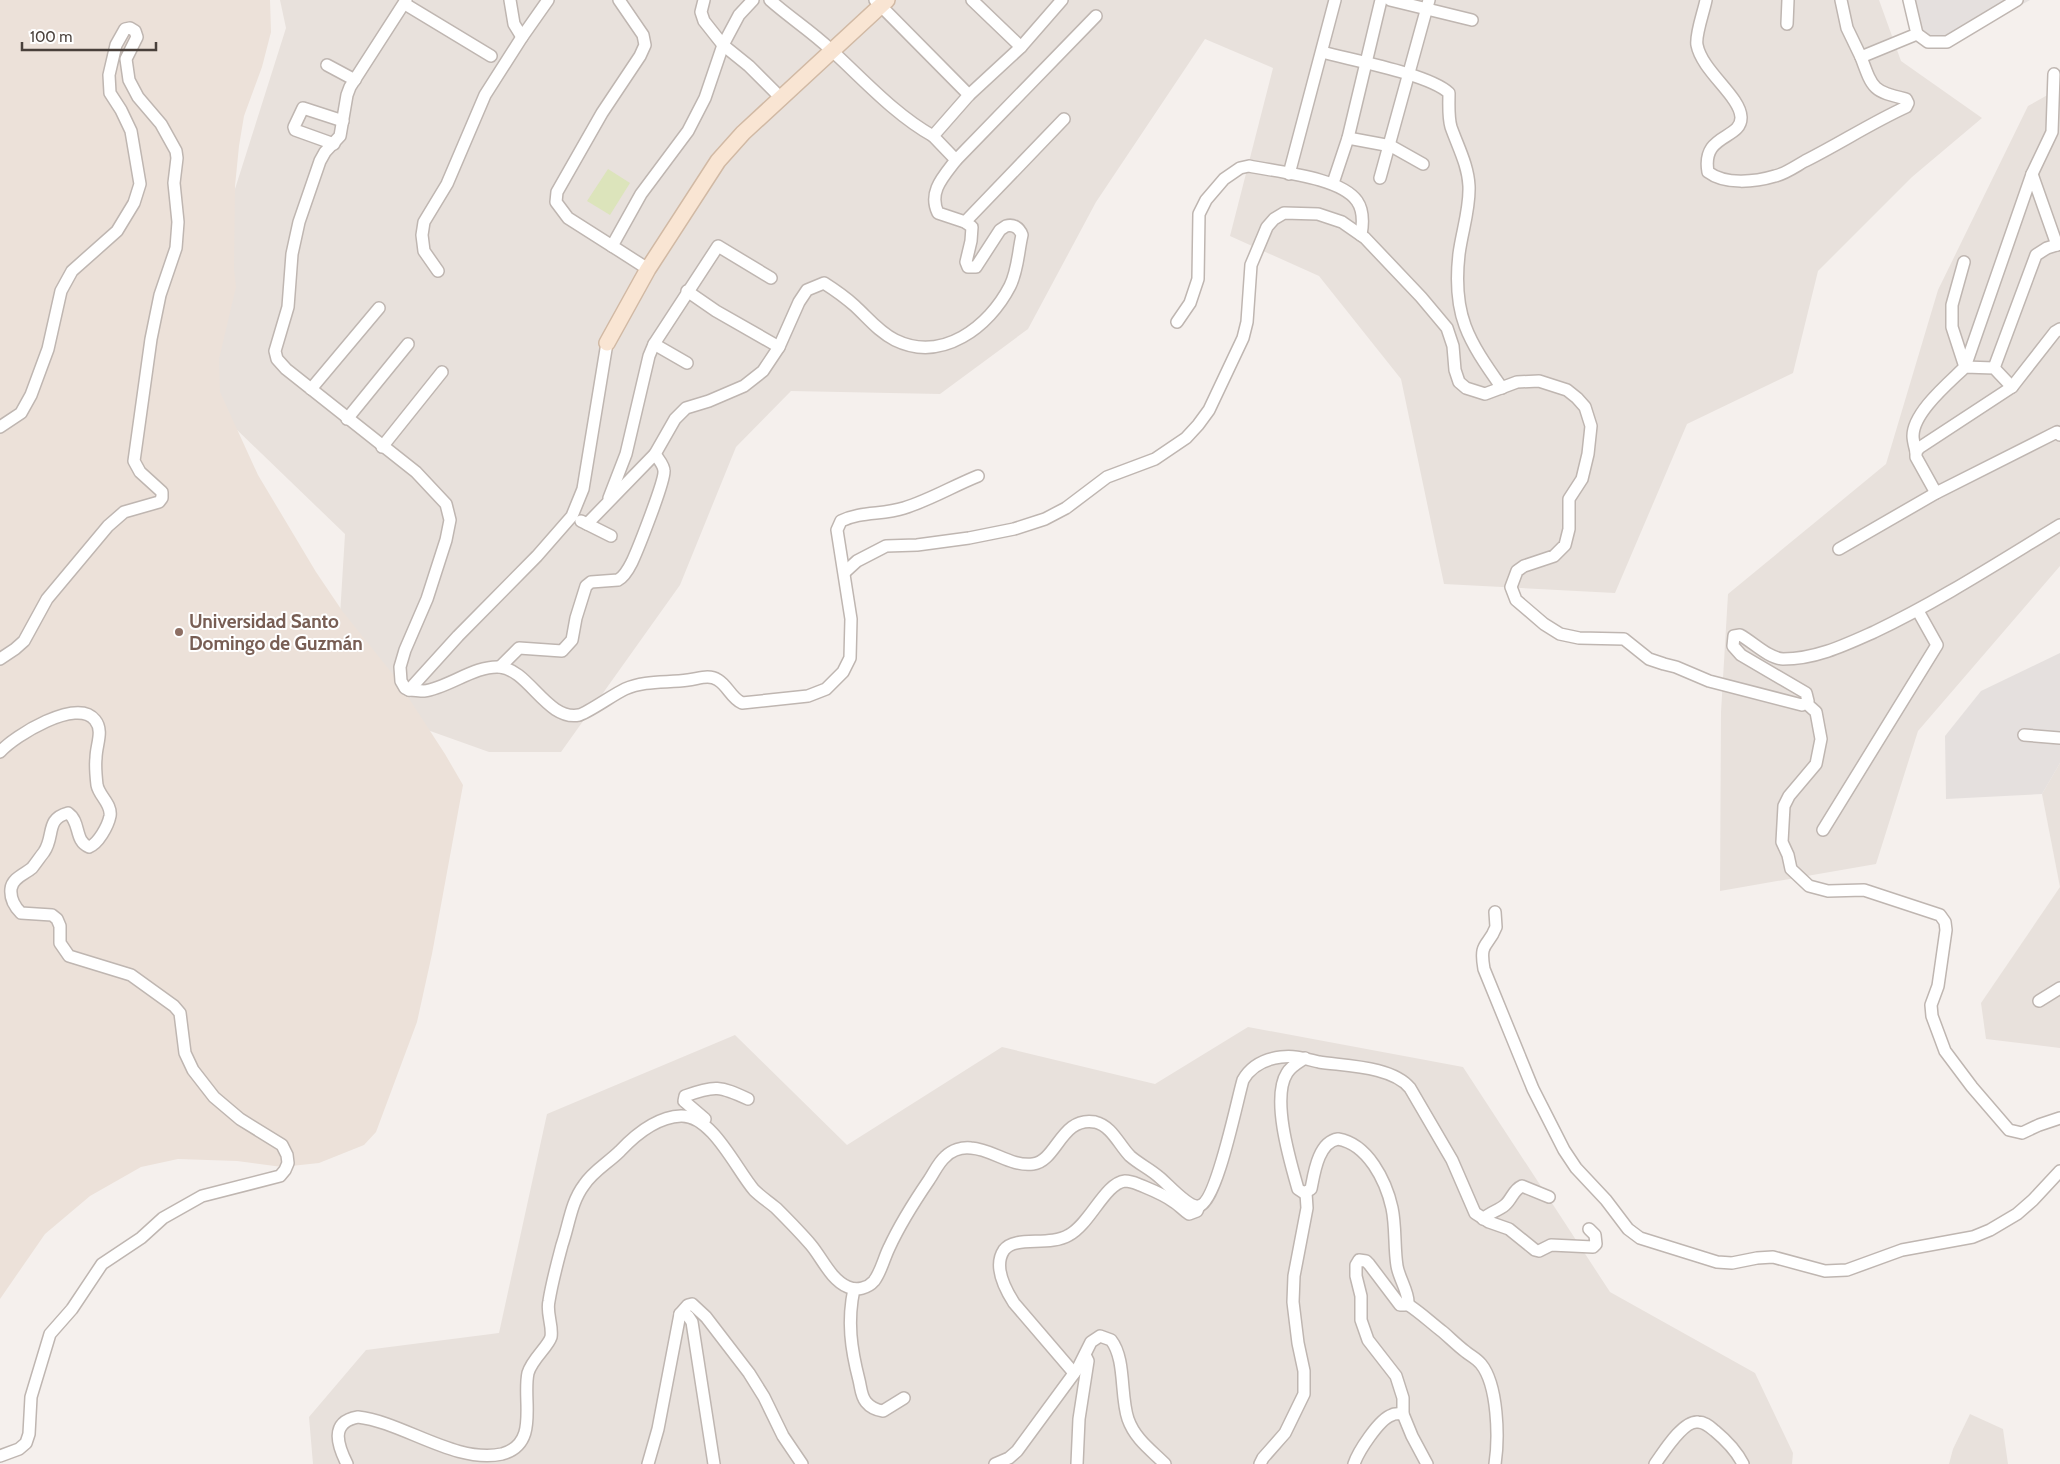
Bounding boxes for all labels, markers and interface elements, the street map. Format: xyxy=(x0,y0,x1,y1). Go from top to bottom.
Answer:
scale bar xyxy=(22,20,156,52)
text: 100 m xyxy=(30,28,72,46)
place label: Universidad Santo Domingo de Guzmán xyxy=(189,610,363,655)
marker: Universidad Santo Domingo de Guzmán xyxy=(173,626,185,638)

